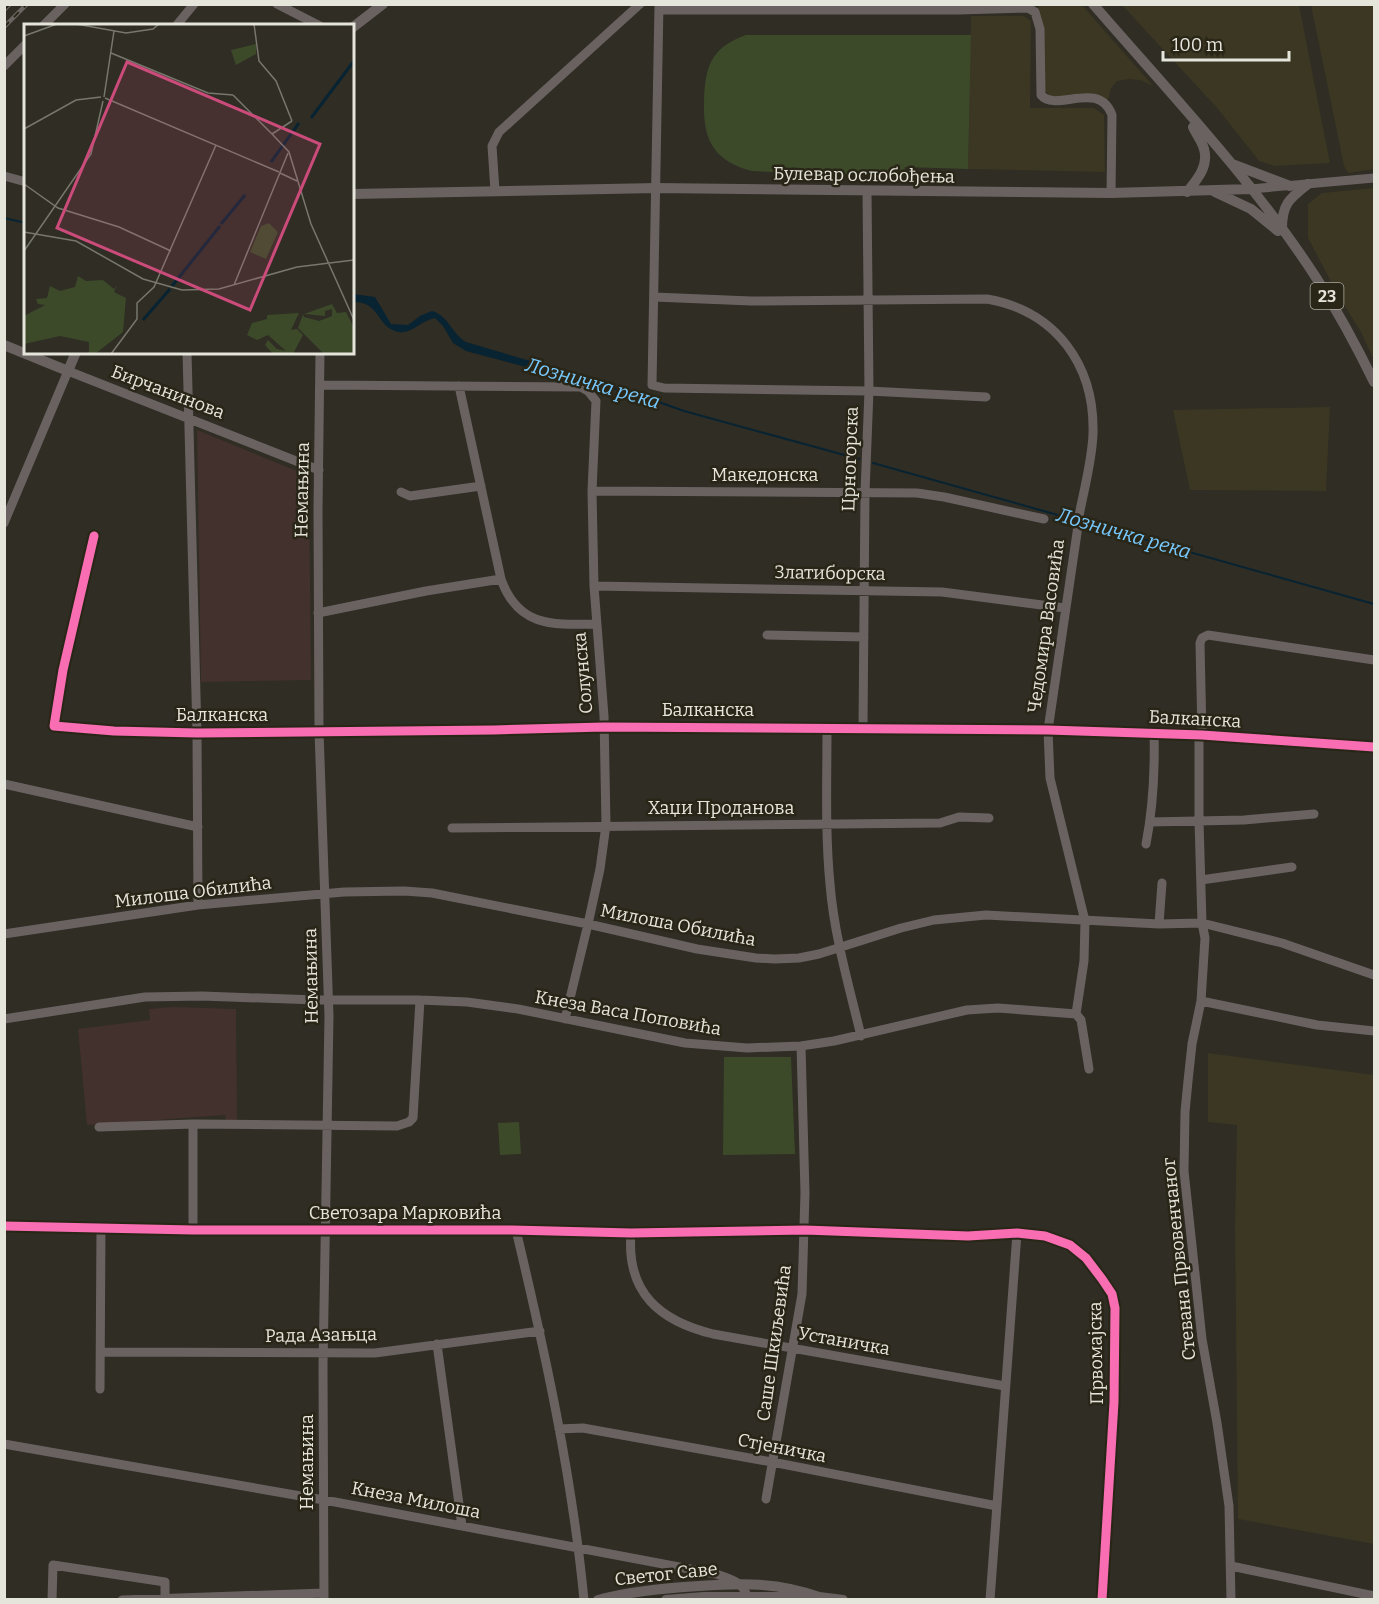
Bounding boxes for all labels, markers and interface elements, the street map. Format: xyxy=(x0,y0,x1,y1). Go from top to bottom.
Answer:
inset map xyxy=(24,24,354,354)
scale bar xyxy=(1163,24,1289,62)
text: 100 m xyxy=(1172,34,1223,56)
street label: Булевар ослобођења xyxy=(773,162,955,188)
road number: 23 xyxy=(1310,283,1344,309)
water label: Лозничка река xyxy=(522,352,663,414)
street label: Бирчанинова xyxy=(108,360,228,424)
street label: Црногорска xyxy=(837,406,863,512)
street label: Немањина xyxy=(290,442,314,538)
street label: Македонска xyxy=(712,464,819,486)
water label: Лозничка река xyxy=(1053,502,1194,564)
street label: Чедомира Васовића xyxy=(1023,537,1069,714)
street label: Златиборска xyxy=(774,561,886,585)
street label: Солунска xyxy=(568,631,598,715)
street label: Балканска xyxy=(662,699,754,721)
street label: Балканска xyxy=(176,704,268,726)
street label: Балканска xyxy=(1148,706,1242,732)
street label: Хаџи Проданова xyxy=(648,797,794,819)
street label: Милоша Обилића xyxy=(113,871,273,913)
street label: Милоша Обилића xyxy=(598,899,758,951)
street label: Немањина xyxy=(299,928,323,1024)
street label: Кнеза Васа Поповића xyxy=(533,986,723,1040)
street label: Стевана Првовенчаног xyxy=(1157,1156,1201,1361)
street label: Светозара Марковића xyxy=(309,1202,501,1224)
street label: Саше Шкиљевића xyxy=(752,1263,796,1423)
street label: Првомајска xyxy=(1084,1301,1108,1405)
street label: Устаничка xyxy=(796,1322,892,1360)
street label: Рада Азањца xyxy=(265,1323,377,1347)
street label: Немањина xyxy=(296,1414,318,1510)
street label: Стјеничка xyxy=(736,1429,828,1467)
street label: Кнеза Милоша xyxy=(350,1477,483,1523)
street label: Светог Саве xyxy=(613,1558,719,1590)

